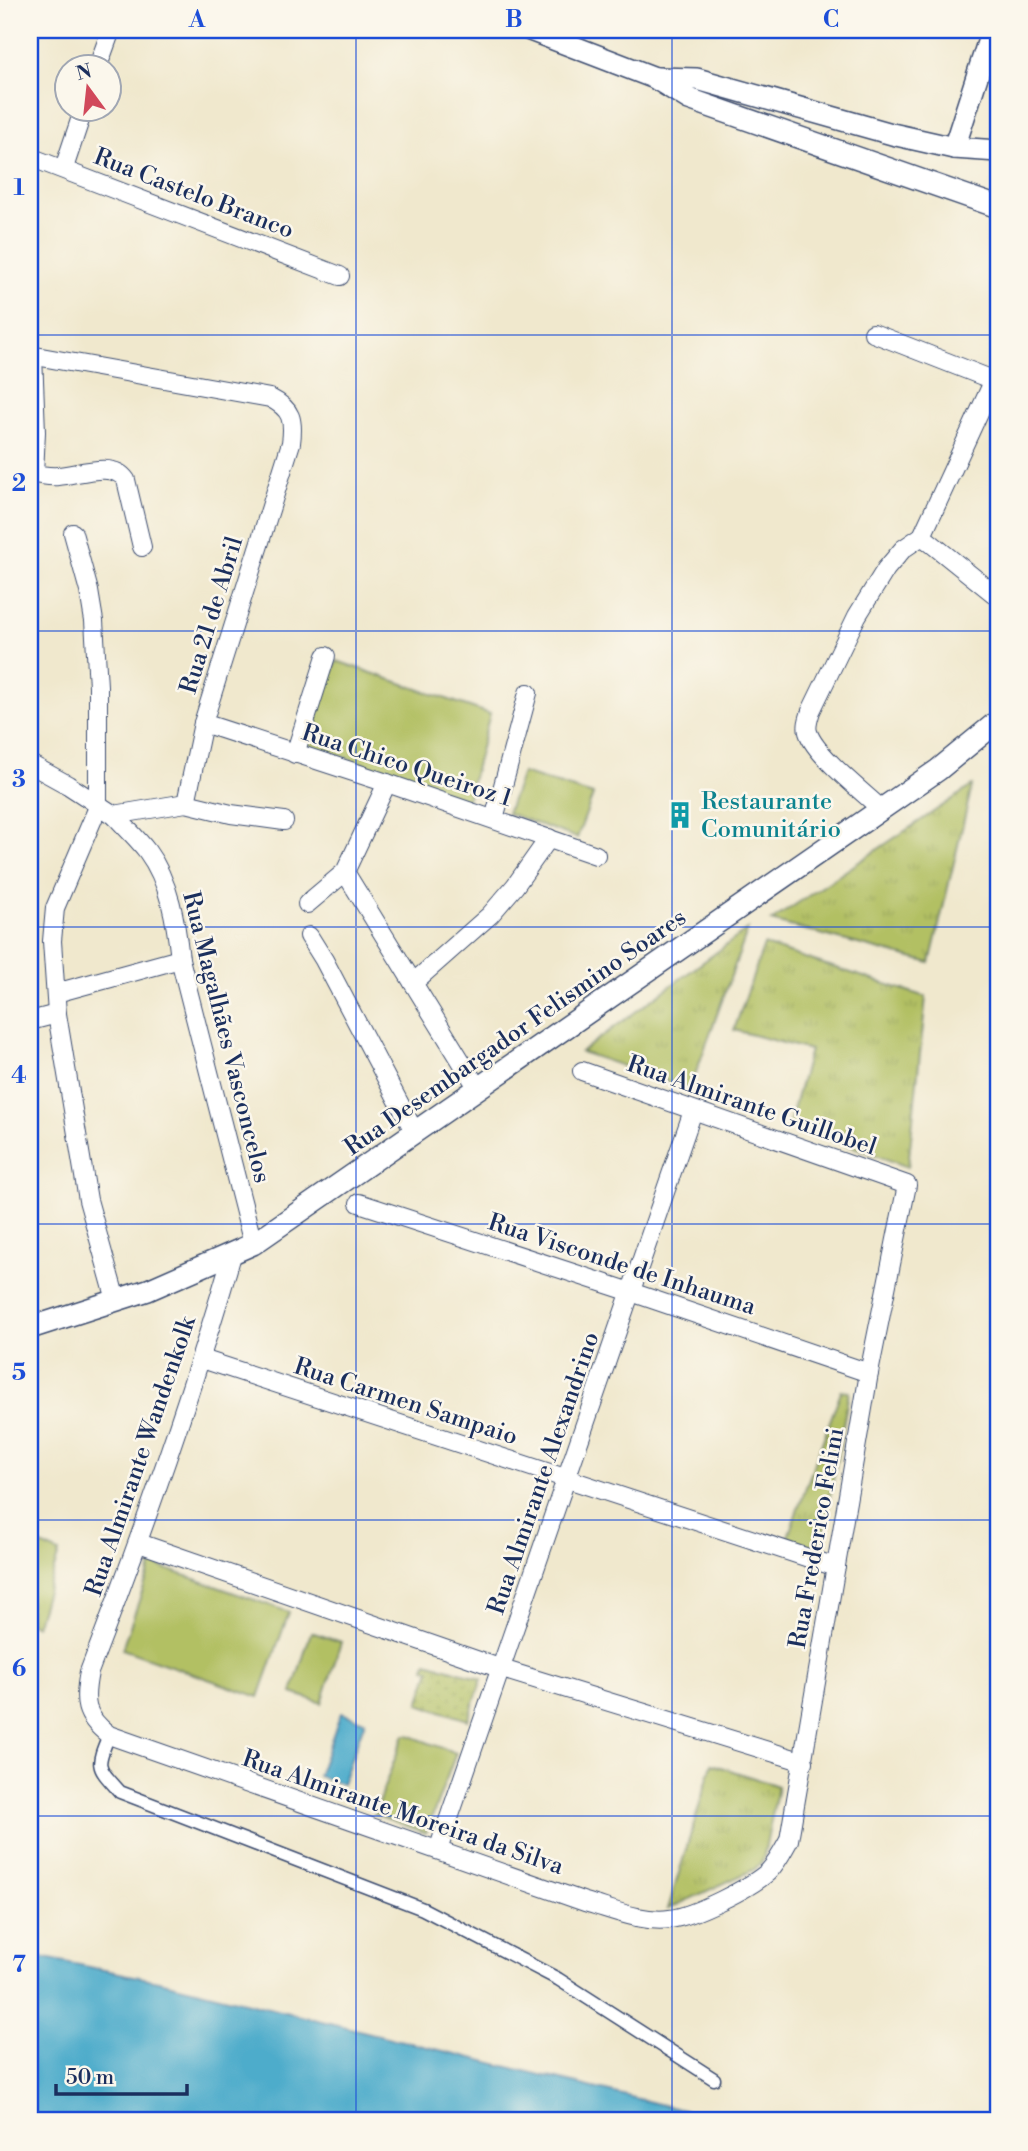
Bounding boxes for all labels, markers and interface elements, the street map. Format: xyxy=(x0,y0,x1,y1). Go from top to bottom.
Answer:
text: A xyxy=(188,6,206,34)
text: B xyxy=(505,6,523,34)
text: C xyxy=(823,6,839,34)
north arrow xyxy=(52,52,122,122)
text: N xyxy=(73,59,94,86)
street label: Rua Castelo Branco xyxy=(89,142,298,246)
text: 1 xyxy=(13,174,25,202)
text: 2 xyxy=(12,470,26,498)
street label: Rua 21 de Abril xyxy=(174,533,250,698)
street label: Rua Chico Queiroz 1 xyxy=(298,718,516,814)
text: 3 xyxy=(12,766,26,794)
place label: Restaurante Comunitário xyxy=(701,787,841,845)
building icon: Restaurante Comunitário xyxy=(665,800,695,830)
street label: Rua Magalhães Vasconcelos xyxy=(175,888,277,1186)
street label: Rua Desembargador Felismino Soares xyxy=(339,903,692,1163)
street label: Rua Almirante Guillobel xyxy=(623,1049,880,1163)
text: 4 xyxy=(11,1062,27,1090)
street label: Rua Visconde de Inhauma xyxy=(484,1207,760,1323)
street label: Rua Almirante Wandenkolk xyxy=(79,1311,203,1600)
street label: Rua Almirante Alexandrino xyxy=(481,1328,606,1619)
street label: Rua Carmen Sampaio xyxy=(290,1352,521,1452)
text: 5 xyxy=(12,1359,26,1387)
street label: Rua Frederico Felini xyxy=(783,1425,851,1651)
text: 6 xyxy=(12,1655,26,1683)
street label: Rua Almirante Moreira da Silva xyxy=(238,1744,568,1882)
text: 7 xyxy=(12,1951,26,1979)
scale bar xyxy=(56,2053,187,2097)
text: 50 m xyxy=(66,2065,114,2091)

